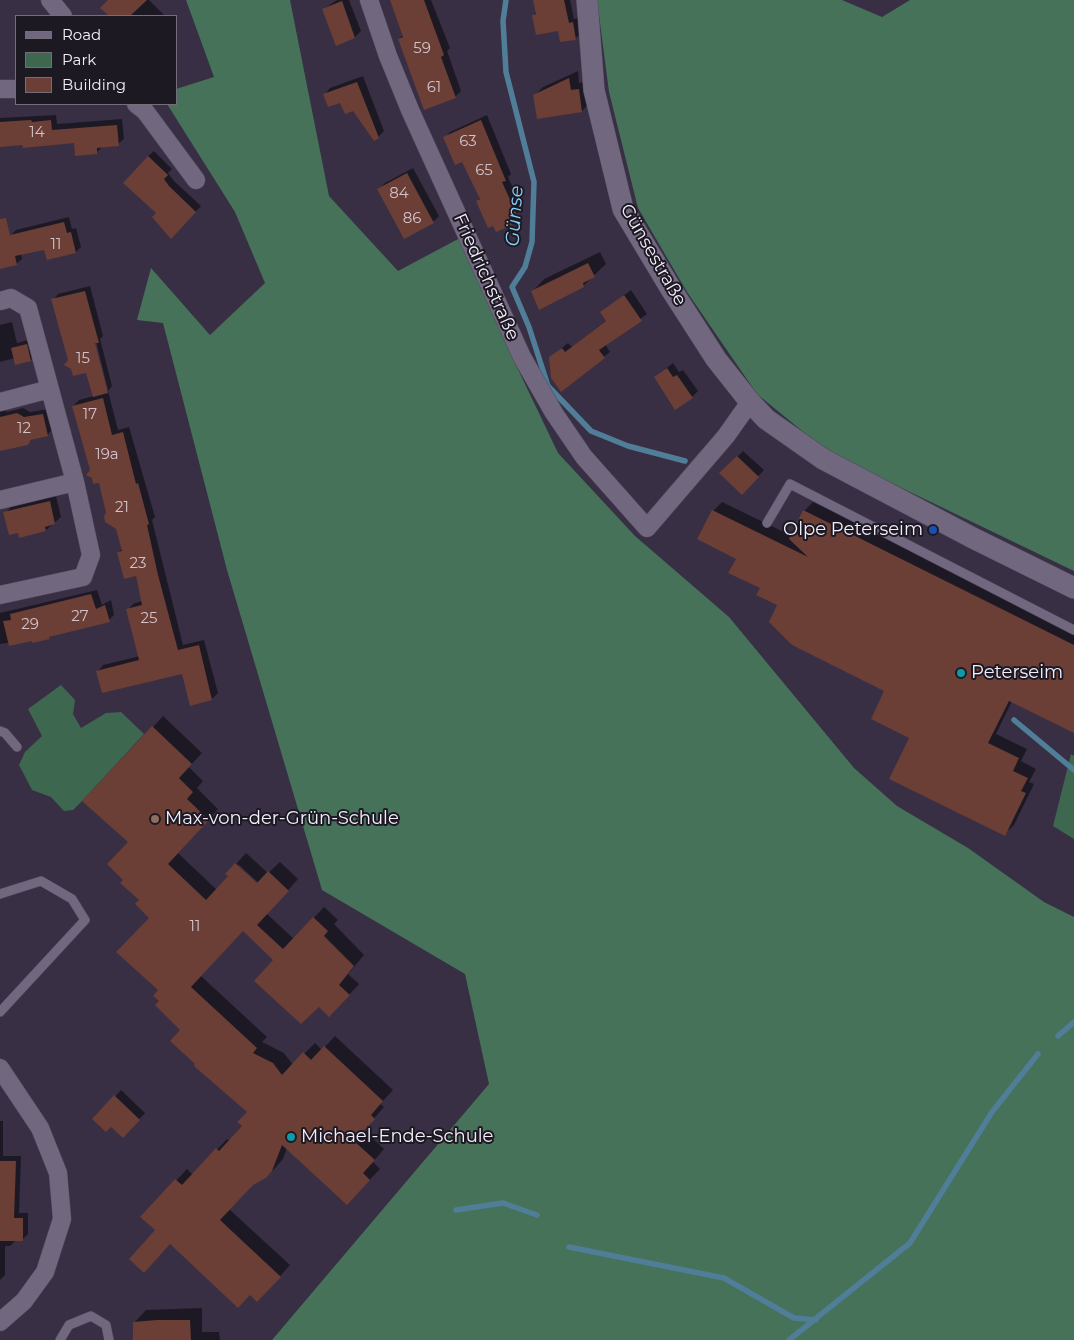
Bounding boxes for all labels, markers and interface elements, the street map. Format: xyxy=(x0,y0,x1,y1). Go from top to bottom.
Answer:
legend xyxy=(15,15,178,105)
text: Road xyxy=(62,25,101,44)
house number: 59 xyxy=(413,40,431,58)
text: Park xyxy=(62,50,96,69)
text: Building xyxy=(62,75,126,94)
house number: 61 xyxy=(427,79,441,97)
house number: 14 xyxy=(29,124,45,142)
house number: 63 xyxy=(459,133,477,151)
house number: 65 xyxy=(475,162,493,180)
house number: 84 xyxy=(389,185,409,203)
water label: Günse xyxy=(501,185,529,247)
street label: Günsestraße xyxy=(615,200,691,310)
house number: 86 xyxy=(403,210,421,228)
street label: Friedrichstraße xyxy=(448,210,524,344)
house number: 11 xyxy=(51,236,61,254)
house number: 15 xyxy=(76,350,90,368)
house number: 17 xyxy=(83,406,97,424)
house number: 12 xyxy=(17,420,31,438)
house number: 19a xyxy=(95,446,119,464)
house number: 21 xyxy=(115,499,129,517)
place label: Olpe Peterseim xyxy=(783,519,923,541)
marker: Olpe Peterseim xyxy=(927,524,939,536)
house number: 23 xyxy=(130,555,146,573)
house number: 27 xyxy=(71,608,89,626)
house number: 25 xyxy=(140,610,158,628)
house number: 29 xyxy=(21,616,39,634)
place label: Peterseim xyxy=(971,662,1063,684)
marker: Peterseim xyxy=(955,667,967,679)
place label: Max-von-der-Grün-Schule xyxy=(165,808,399,830)
marker: Max-von-der-Grün-Schule xyxy=(149,813,161,825)
house number: 11 xyxy=(190,918,200,936)
place label: Michael-Ende-Schule xyxy=(301,1126,493,1148)
marker: Michael-Ende-Schule xyxy=(285,1131,297,1143)

